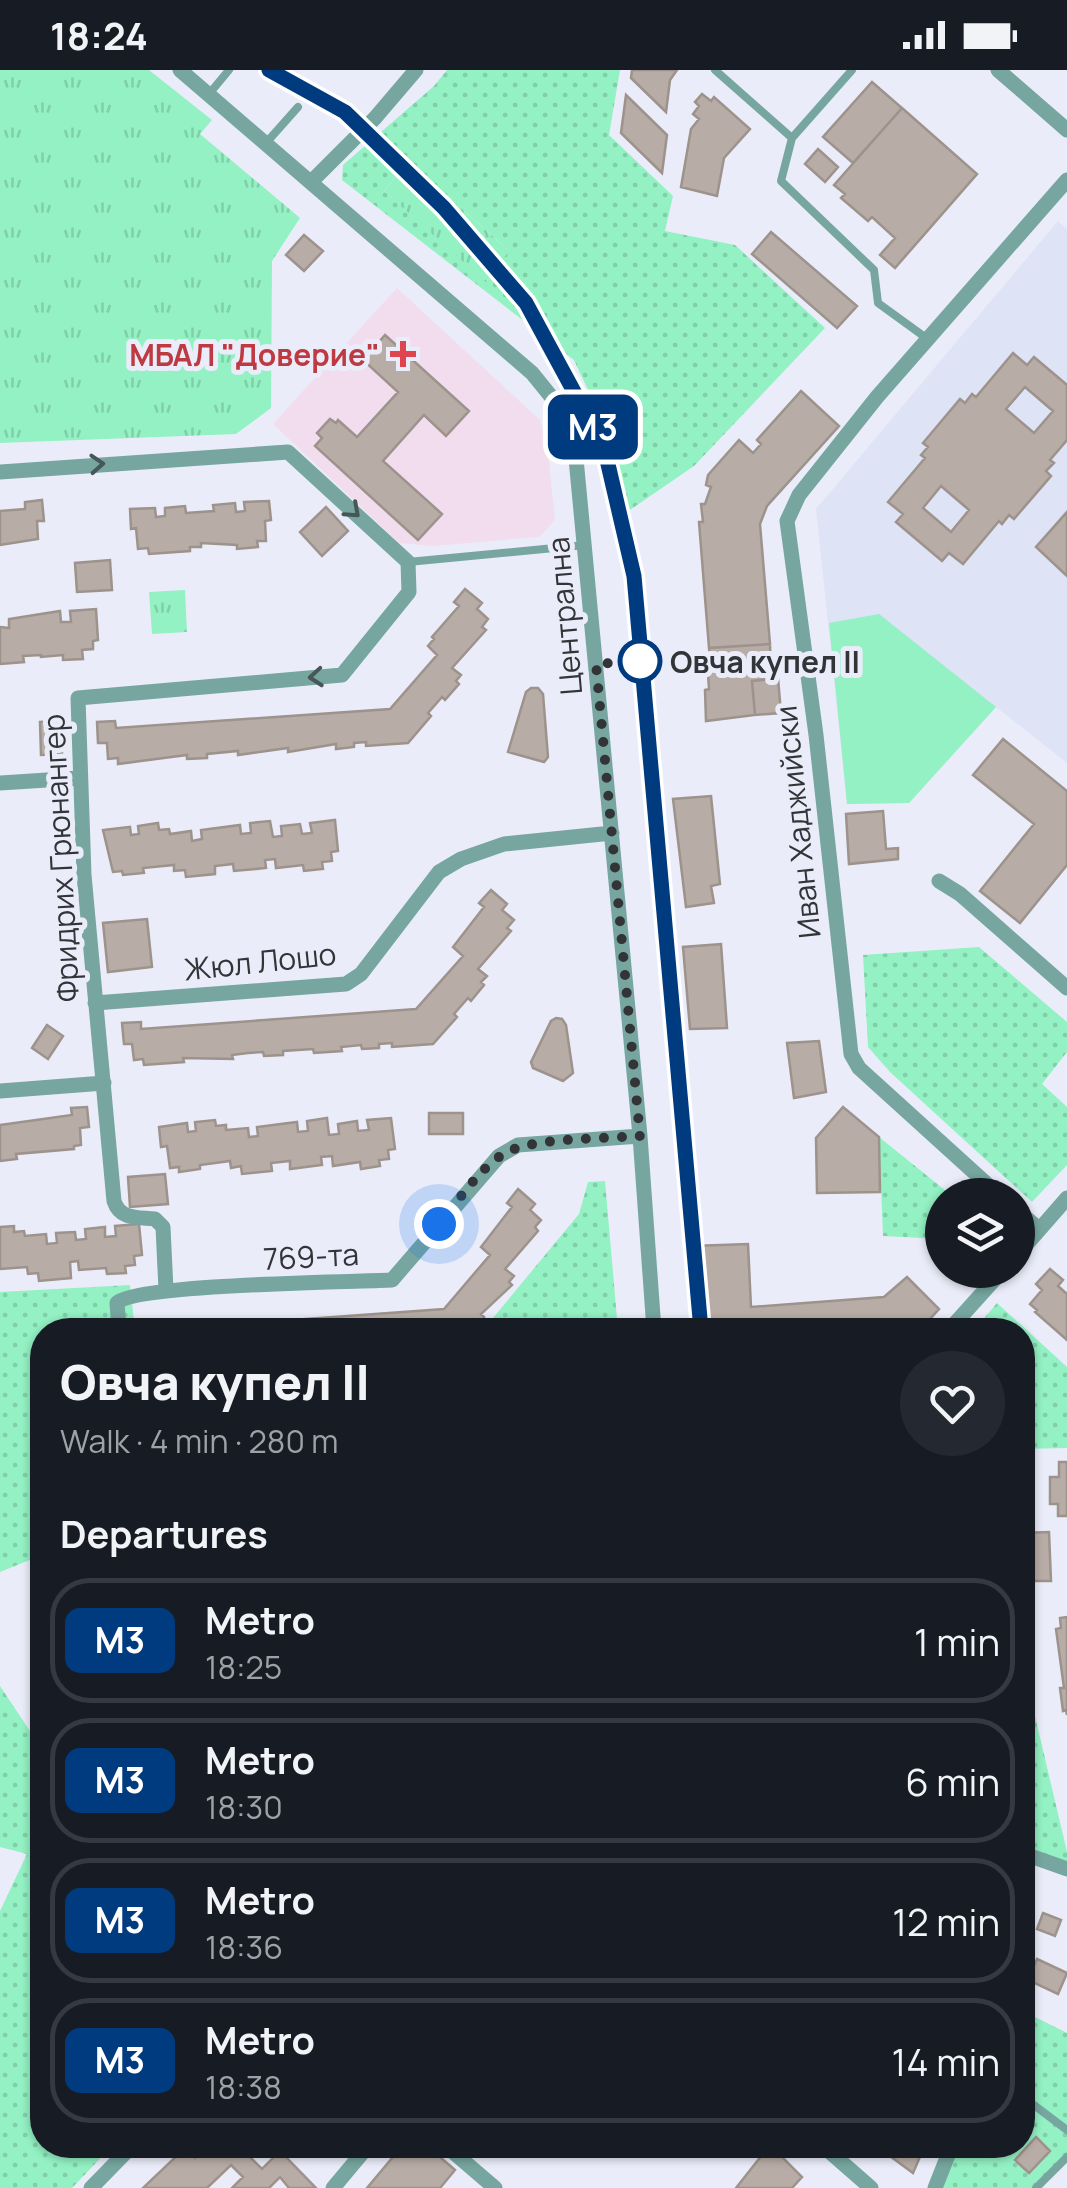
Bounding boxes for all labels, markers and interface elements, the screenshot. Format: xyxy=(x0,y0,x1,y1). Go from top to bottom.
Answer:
text: 18:24 xyxy=(50,9,148,61)
place label: МБАЛ "Доверие" xyxy=(129,334,380,375)
marker: МБАЛ "Доверие" xyxy=(390,341,416,367)
line badge: M3 xyxy=(548,394,638,460)
text: M3 xyxy=(568,403,618,451)
one-way arrow xyxy=(90,454,106,475)
one-way arrow xyxy=(341,500,360,518)
street label: Централна xyxy=(537,535,591,697)
marker: Овча купел II xyxy=(619,640,661,682)
place label: Овча купел II xyxy=(670,641,860,682)
one-way arrow xyxy=(308,666,324,688)
street label: Иван Хаджийски xyxy=(764,704,830,940)
street label: Фридрих Грюнангер xyxy=(32,713,88,1003)
street label: Жюл Лошо xyxy=(182,933,338,989)
map controls xyxy=(925,1178,1035,1288)
button: layers xyxy=(925,1178,1035,1288)
your location xyxy=(414,1199,464,1249)
street label: 769-та xyxy=(262,1233,360,1279)
text: Овча купел II xyxy=(60,1349,370,1414)
button: heart xyxy=(900,1351,1005,1456)
text: Walk · 4 min · 280 m xyxy=(60,1419,338,1463)
text: Departures xyxy=(60,1507,268,1559)
text: Metro xyxy=(205,1593,315,1645)
text: 1 min xyxy=(914,1615,1000,1667)
text: M3 xyxy=(95,1616,145,1664)
text: 18:25 xyxy=(205,1645,282,1689)
text: Metro xyxy=(205,1733,315,1785)
text: 6 min xyxy=(905,1755,1000,1807)
text: M3 xyxy=(95,1756,145,1804)
text: 18:30 xyxy=(205,1785,283,1829)
text: Metro xyxy=(205,1873,315,1925)
text: 12 min xyxy=(892,1895,1000,1947)
text: M3 xyxy=(95,1896,145,1944)
text: 18:36 xyxy=(205,1925,283,1969)
text: Metro xyxy=(205,2013,315,2065)
text: 14 min xyxy=(892,2035,1000,2087)
text: M3 xyxy=(95,2036,145,2084)
text: 18:38 xyxy=(205,2065,282,2109)

